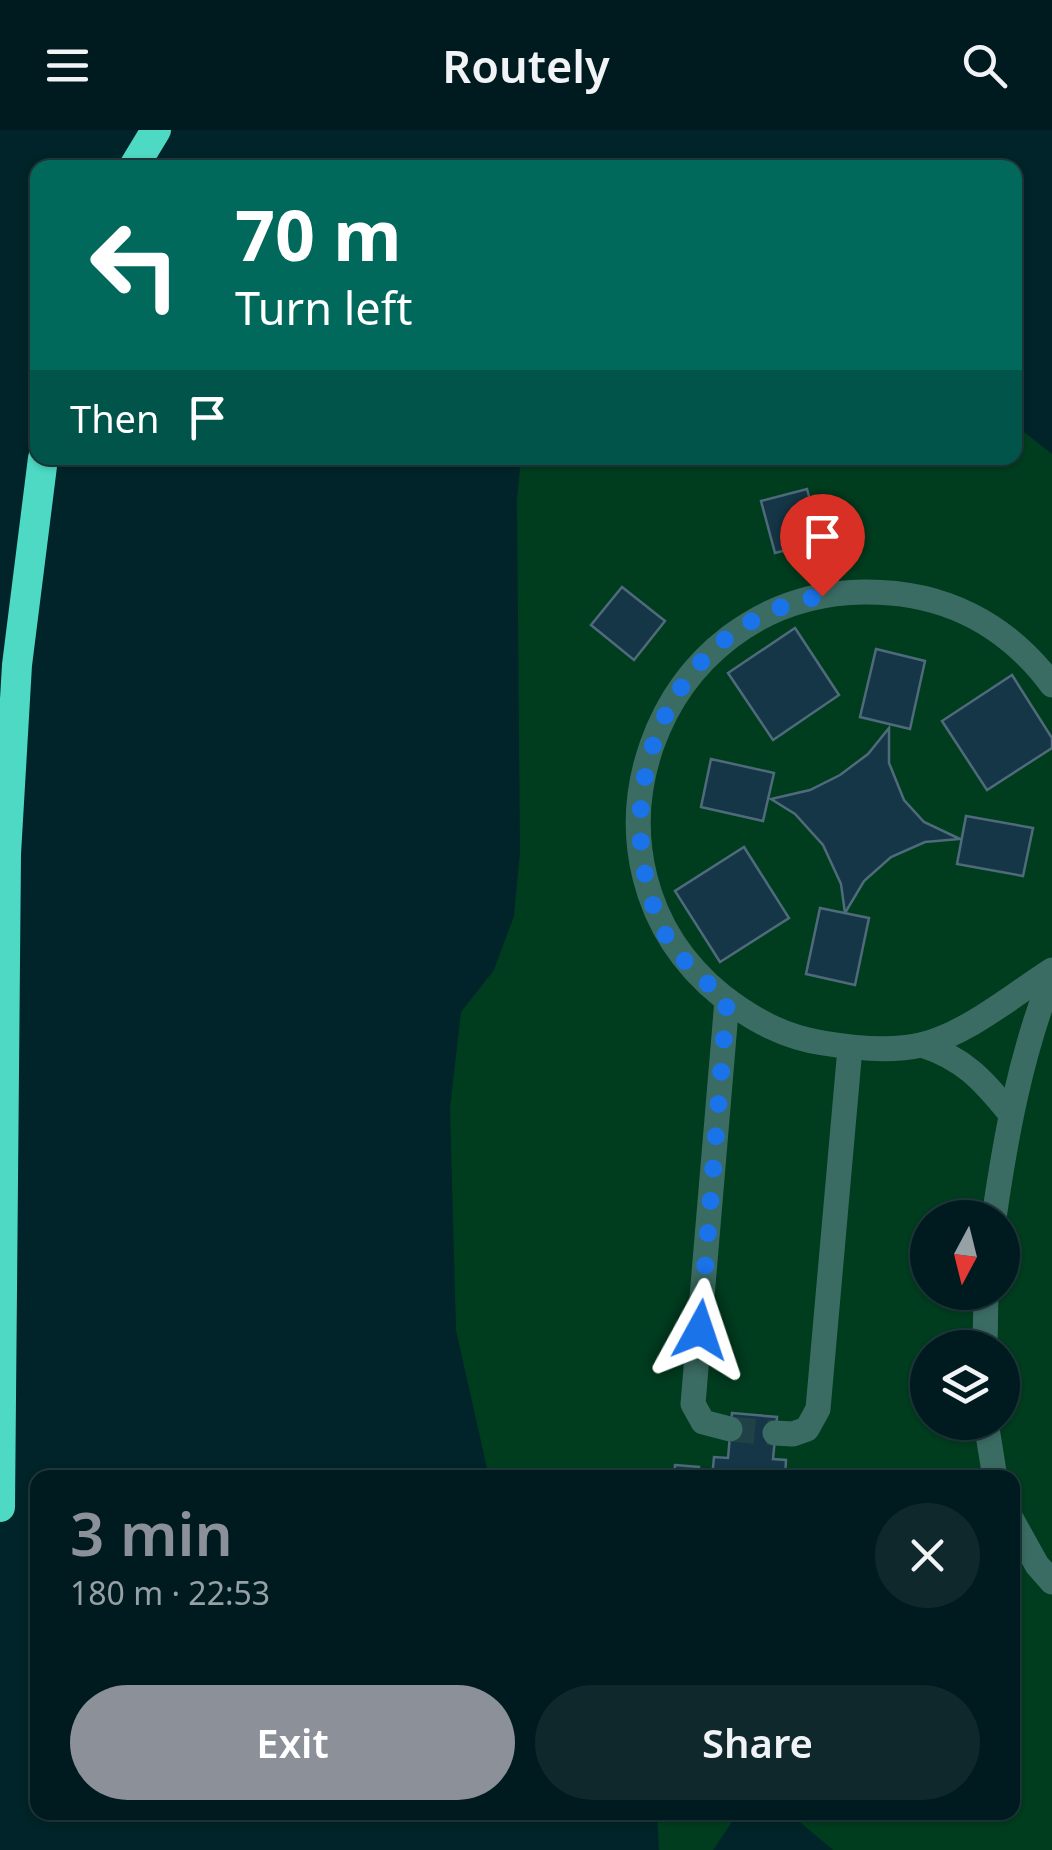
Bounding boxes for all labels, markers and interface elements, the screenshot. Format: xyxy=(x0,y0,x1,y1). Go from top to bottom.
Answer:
text: Routely xyxy=(442,35,610,96)
icon: menu xyxy=(40,38,95,93)
icon: search xyxy=(957,38,1012,93)
text: 70 m xyxy=(235,186,402,282)
icon: left xyxy=(70,200,200,330)
text: Turn left xyxy=(235,277,412,338)
icon: arrive xyxy=(180,390,235,445)
text: Then xyxy=(70,392,160,444)
pin xyxy=(780,494,865,597)
icon: arrive xyxy=(795,509,850,564)
north arrow xyxy=(910,1200,1020,1310)
map controls xyxy=(910,1200,1020,1440)
position arrow xyxy=(648,1278,752,1382)
button: layers xyxy=(910,1330,1020,1440)
text: 3 min xyxy=(70,1492,233,1574)
button: close xyxy=(875,1503,980,1608)
text: 180 m · 22:53 xyxy=(70,1571,270,1614)
button: Exit xyxy=(70,1685,515,1800)
button: Share xyxy=(535,1685,980,1800)

